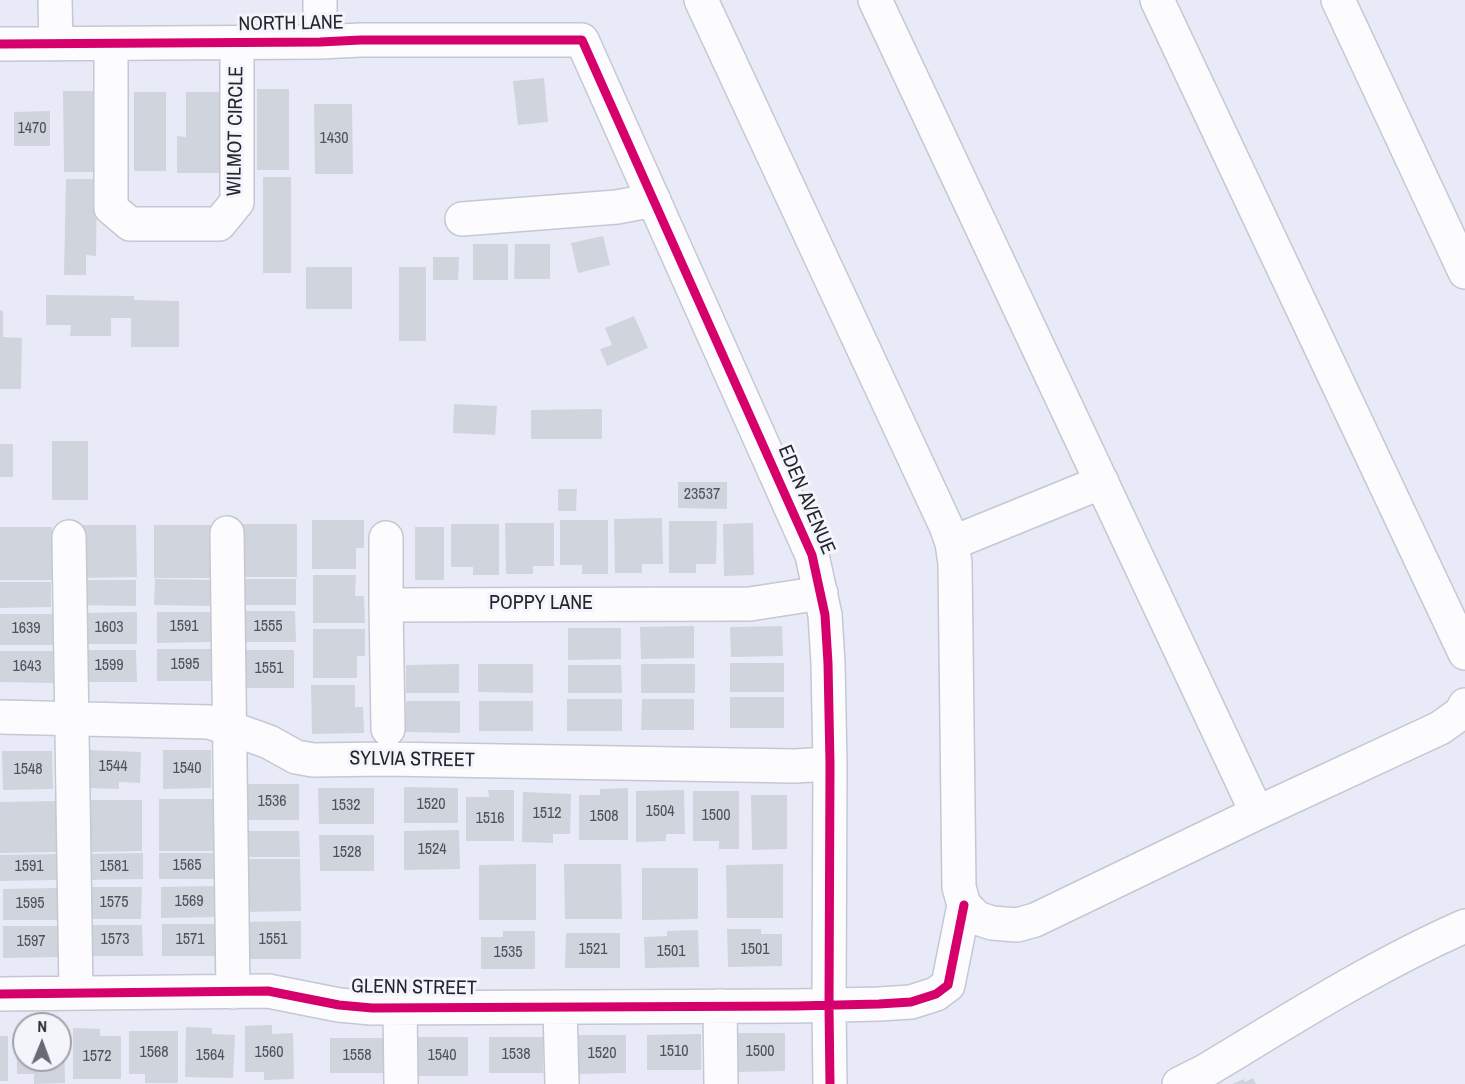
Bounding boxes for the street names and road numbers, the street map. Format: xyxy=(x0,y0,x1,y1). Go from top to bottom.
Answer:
street label: NORTH LANE xyxy=(238,11,344,37)
street label: WILMOT CIRCLE xyxy=(223,66,249,196)
street label: EDEN AVENUE xyxy=(772,442,840,558)
street label: POPPY LANE xyxy=(489,592,593,616)
street label: SYLVIA STREET xyxy=(349,747,475,773)
street label: GLENN STREET xyxy=(351,975,477,1001)

